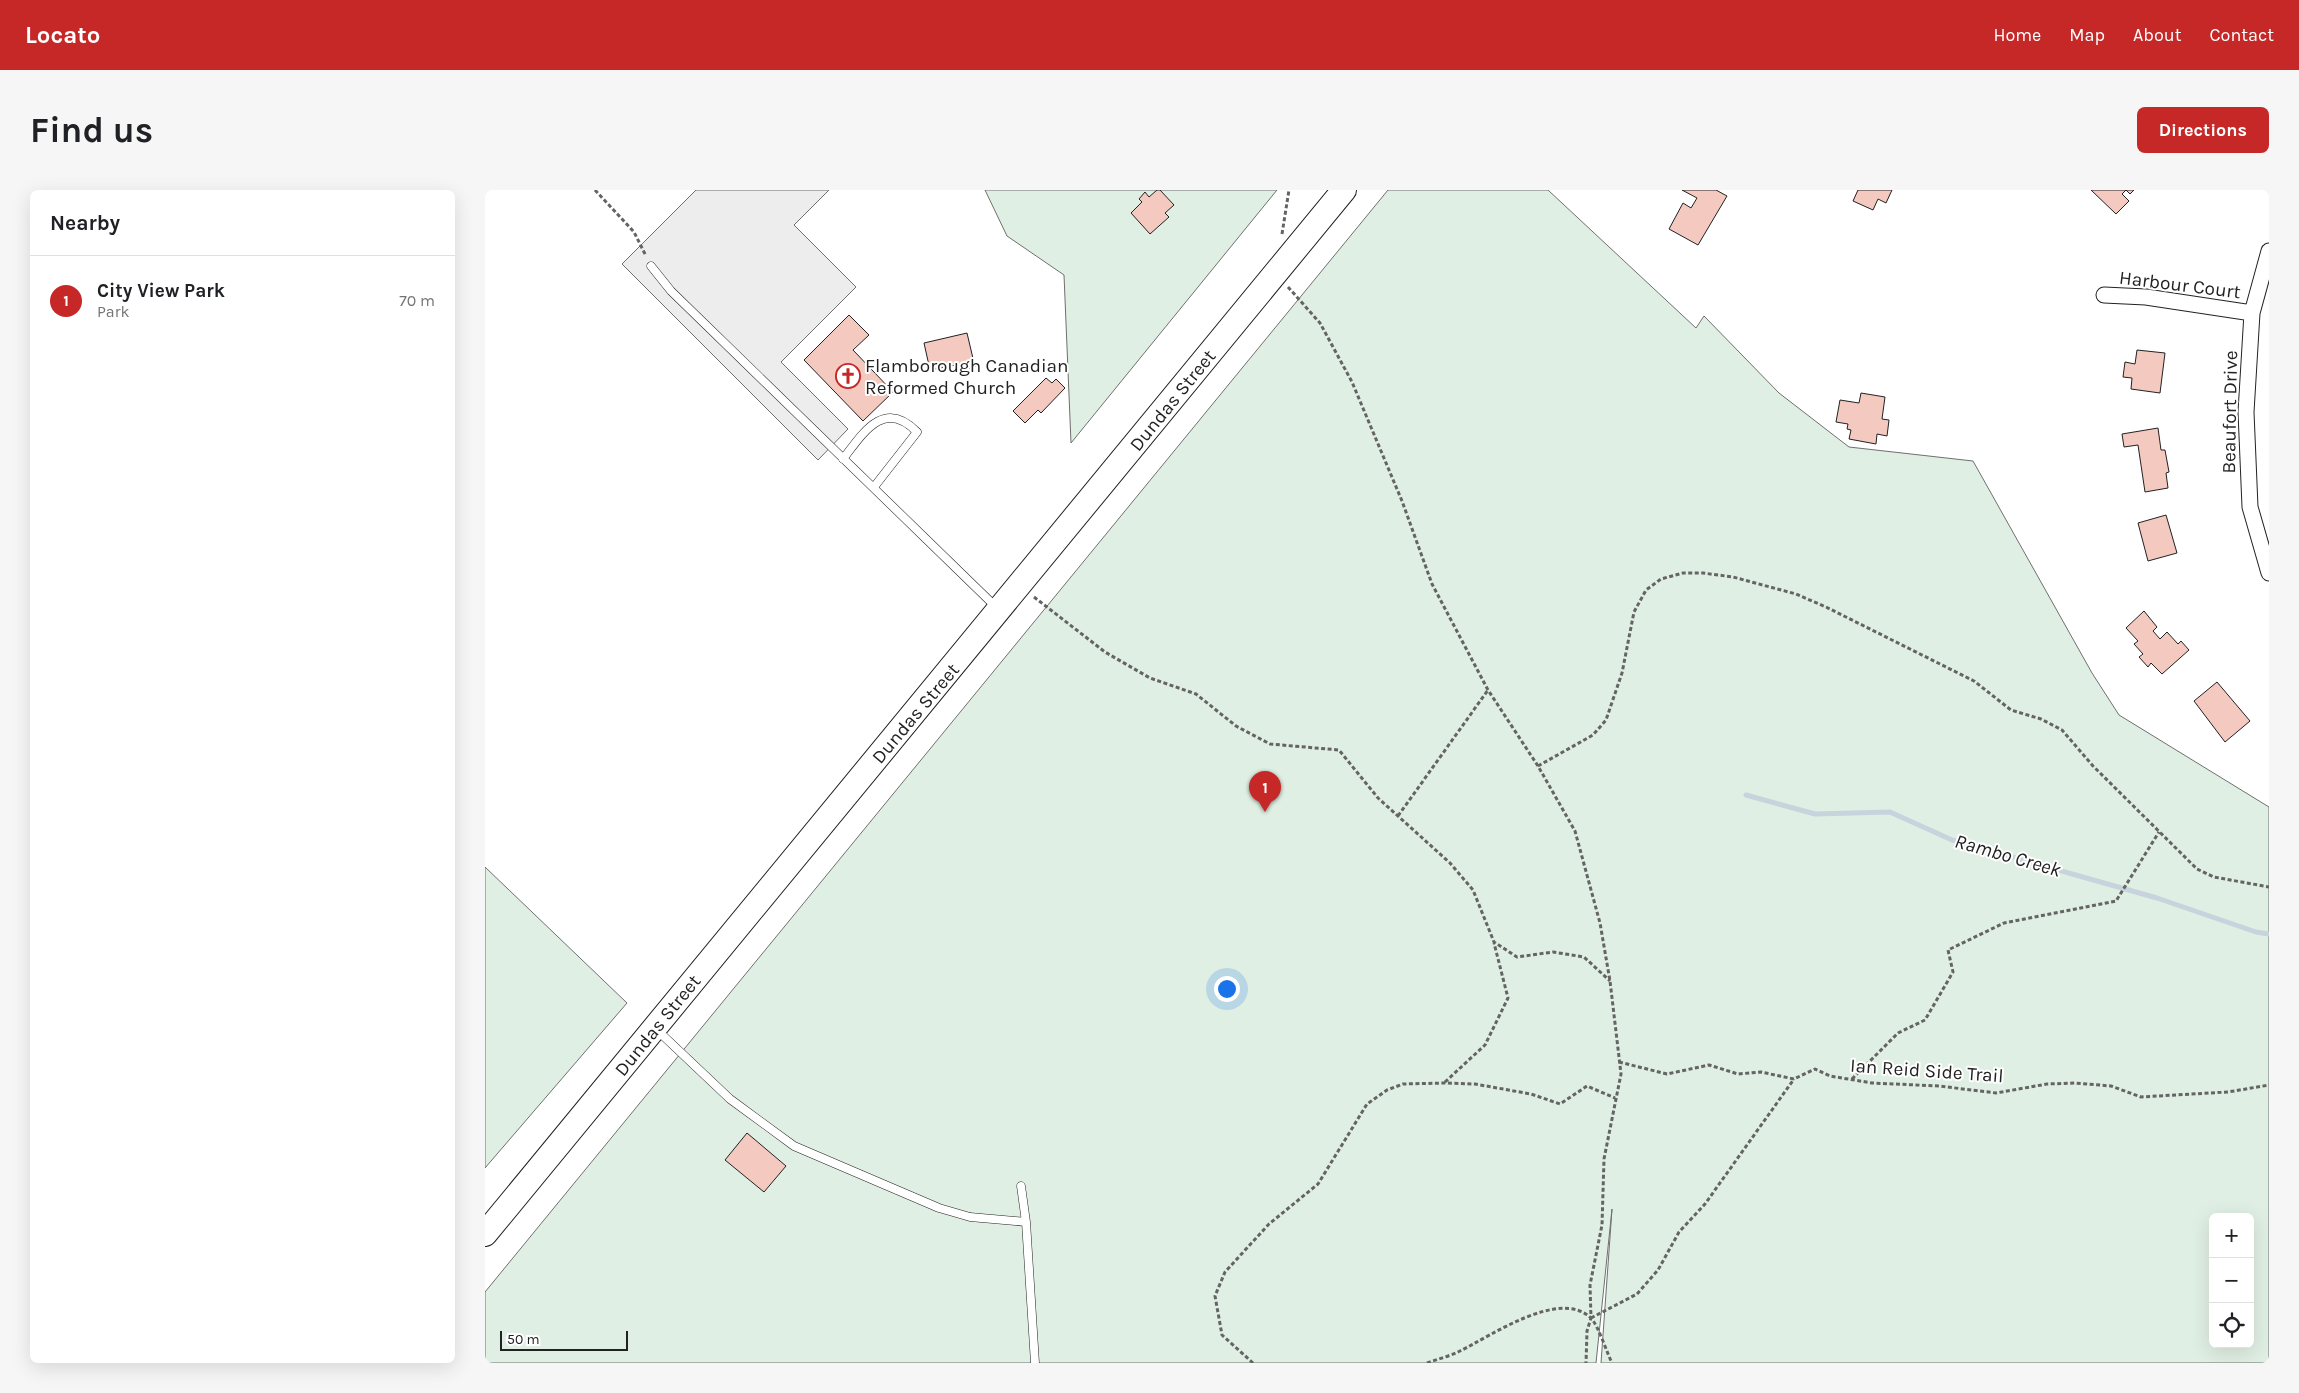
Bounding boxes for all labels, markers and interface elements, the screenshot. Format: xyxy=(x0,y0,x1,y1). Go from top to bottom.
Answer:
text: Locato xyxy=(25,21,100,49)
text: Home xyxy=(1993,24,2041,46)
text: Map xyxy=(2069,24,2105,46)
text: About xyxy=(2133,24,2182,46)
text: Contact xyxy=(2210,24,2274,46)
button: Directions xyxy=(2137,107,2269,153)
text: Find us xyxy=(30,110,153,151)
text: Nearby xyxy=(50,211,120,235)
street label: Harbour Court xyxy=(2118,267,2242,303)
text: City View Park xyxy=(97,280,225,302)
text: 1 xyxy=(63,291,69,310)
text: 70 m xyxy=(399,291,435,310)
text: Park xyxy=(97,302,129,321)
street label: Dundas Street xyxy=(1125,346,1220,456)
street label: Beaufort Drive xyxy=(2218,350,2242,474)
place label: Flamborough Canadian Reformed Church xyxy=(865,355,1069,399)
church icon: Flamborough Canadian Reformed Church xyxy=(835,363,861,389)
street label: Dundas Street xyxy=(868,659,964,768)
pin: 1 xyxy=(1249,771,1281,812)
water label: Rambo Creek xyxy=(1952,829,2064,882)
street label: Dundas Street xyxy=(610,971,705,1081)
your location xyxy=(1214,976,1240,1002)
street label: Ian Reid Side Trail xyxy=(1849,1055,2004,1087)
map controls xyxy=(2209,1213,2254,1348)
button: + xyxy=(2209,1213,2254,1258)
button: − xyxy=(2209,1258,2254,1303)
button: locate xyxy=(2209,1303,2254,1348)
scale bar xyxy=(500,1328,627,1351)
text: 50 m xyxy=(507,1331,540,1348)

